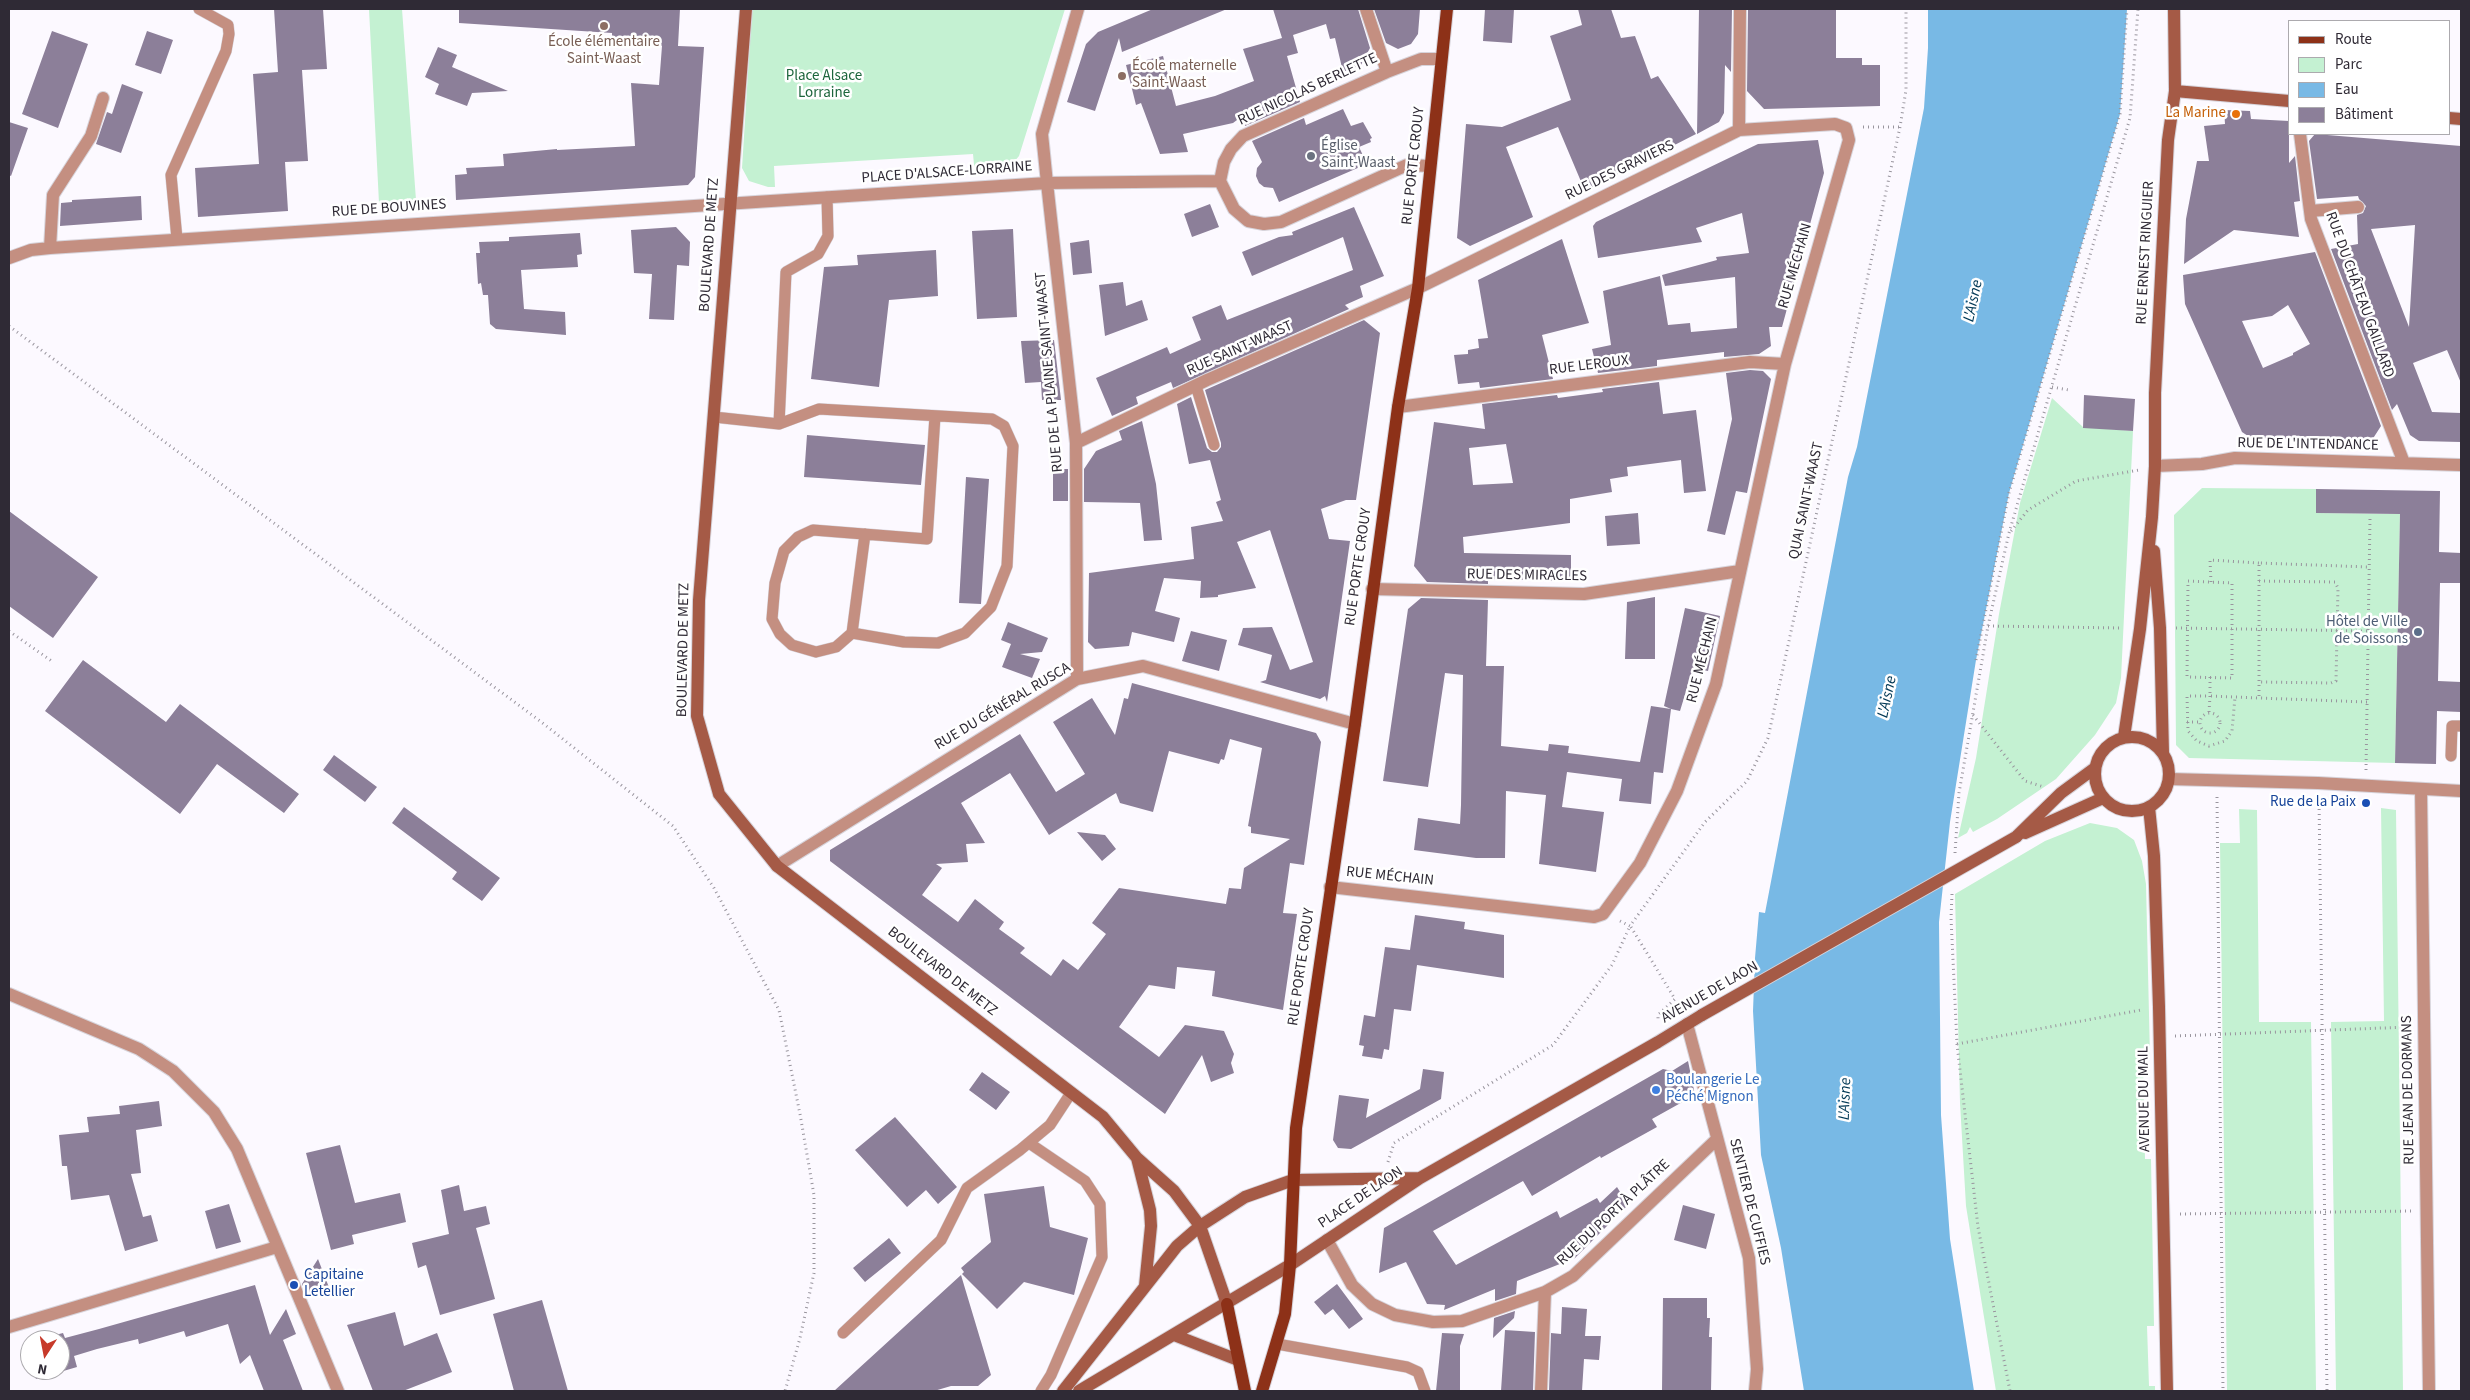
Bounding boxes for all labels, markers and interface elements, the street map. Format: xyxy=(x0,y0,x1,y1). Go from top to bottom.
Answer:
marker: École élémentaire Saint-Waast xyxy=(598,20,610,32)
legend xyxy=(2288,20,2450,135)
text: Route xyxy=(2335,29,2372,50)
place label: École élémentaire Saint-Waast xyxy=(548,34,660,69)
street label: RUE NICOLAS BERLETTE xyxy=(1235,50,1381,130)
text: Parc xyxy=(2335,54,2362,75)
place label: École maternelle Saint-Waast xyxy=(1132,58,1237,93)
park label: Place Alsace Lorraine xyxy=(786,68,862,103)
marker: École maternelle Saint-Waast xyxy=(1116,70,1128,82)
text: Eau xyxy=(2335,79,2359,100)
text: Bâtiment xyxy=(2335,104,2393,125)
place label: La Marine xyxy=(2165,105,2226,123)
street label: RUE PORTE CROUY xyxy=(1399,106,1429,226)
marker: La Marine xyxy=(2230,108,2242,120)
street label: RUE DES GRAVIERS xyxy=(1563,137,1677,205)
place label: Église Saint-Waast xyxy=(1321,138,1395,173)
marker: Église Saint-Waast xyxy=(1305,150,1317,162)
street label: PLACE D'ALSACE-LORRAINE xyxy=(861,158,1033,188)
street label: BOULEVARD DE METZ xyxy=(696,177,724,313)
street label: RUE ERNEST RINGUIER xyxy=(2133,181,2159,325)
street label: RUE DE BOUVINES xyxy=(331,196,447,222)
street label: RUE DU CHÂTEAU GAILLARD xyxy=(2321,210,2397,380)
street label: RUE MÉCHAIN xyxy=(1775,221,1817,311)
street label: RUE DE LA PLAINE SAINT-WAAST xyxy=(1032,271,1068,473)
water label: L'Aisne xyxy=(1960,278,1988,324)
street label: RUE SAINT-WAAST xyxy=(1184,318,1296,380)
street label: RUE LEROUX xyxy=(1548,352,1630,380)
street label: RUE DE L'INTENDANCE xyxy=(2237,435,2379,455)
street label: QUAI SAINT-WAAST xyxy=(1786,441,1828,561)
street label: RUE PORTE CROUY xyxy=(1342,507,1376,627)
street label: RUE DES MIRACLES xyxy=(1467,566,1587,586)
street label: BOULEVARD DE METZ xyxy=(674,583,694,717)
place label: Hôtel de Ville de Soissons xyxy=(2326,614,2408,649)
street label: RUE MÉCHAIN xyxy=(1684,615,1722,705)
marker: Hôtel de Ville de Soissons xyxy=(2412,626,2424,638)
street label: RUE DU GÉNÉRAL RUSCA xyxy=(932,659,1074,755)
water label: L'Aisne xyxy=(1874,674,1902,720)
place label: Rue de la Paix xyxy=(2270,794,2356,812)
marker: Rue de la Paix xyxy=(2360,797,2372,809)
street label: RUE MÉCHAIN xyxy=(1345,863,1435,891)
street label: RUE PORTE CROUY xyxy=(1285,907,1319,1027)
street label: BOULEVARD DE METZ xyxy=(884,924,1000,1020)
street label: AVENUE DE LAON xyxy=(1658,958,1762,1028)
street label: RUE JEAN DE DORMANS xyxy=(2399,1015,2419,1165)
street label: AVENUE DU MAIL xyxy=(2135,1046,2155,1152)
place label: Boulangerie Le Péché Mignon xyxy=(1666,1072,1759,1107)
water label: L'Aisne xyxy=(1836,1077,1856,1121)
marker: Boulangerie Le Péché Mignon xyxy=(1650,1084,1662,1096)
street label: SENTIER DE CUFFIES xyxy=(1725,1137,1773,1267)
street label: RUE DU PORT À PLÂTRE xyxy=(1554,1156,1674,1270)
street label: PLACE DE LAON xyxy=(1315,1163,1407,1233)
place label: Capitaine Letellier xyxy=(304,1267,364,1302)
marker: Capitaine Letellier xyxy=(288,1279,300,1291)
north arrow xyxy=(20,1330,70,1380)
text: N xyxy=(36,1358,49,1379)

